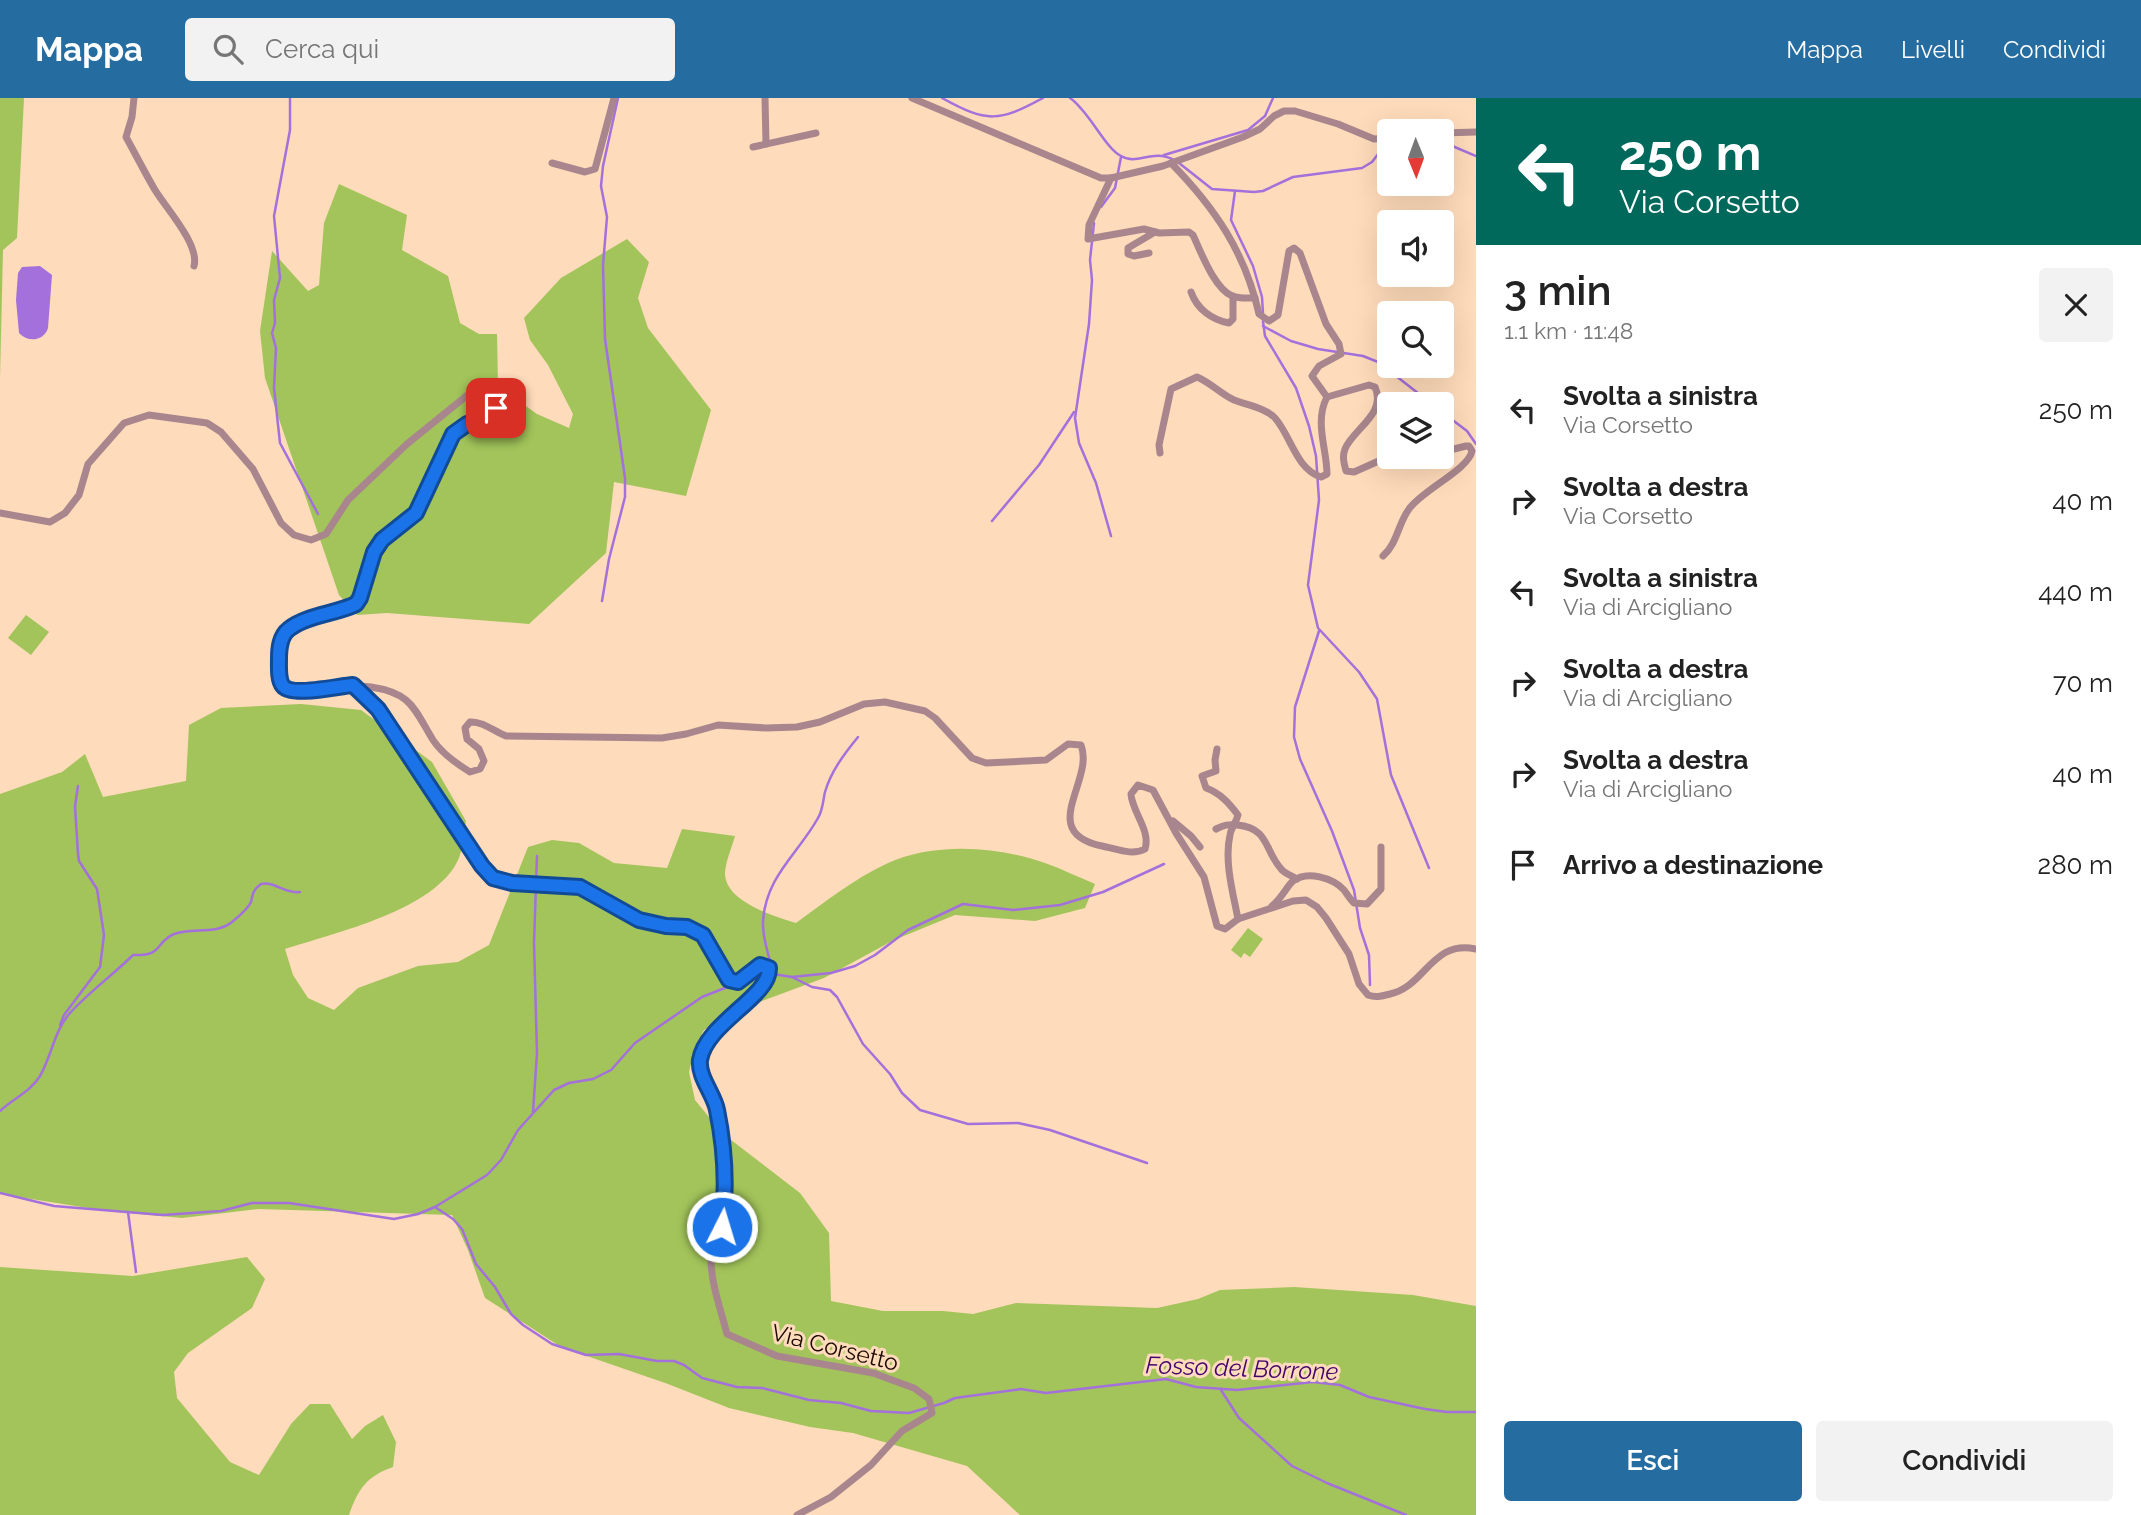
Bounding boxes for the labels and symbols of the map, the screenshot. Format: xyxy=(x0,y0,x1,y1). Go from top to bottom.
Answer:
north arrow xyxy=(1377,119,1454,196)
pin xyxy=(466,378,526,438)
position arrow xyxy=(685,1190,759,1264)
street label: Via Corsetto xyxy=(769,1318,901,1376)
water label: Fosso del Borrone xyxy=(1145,1350,1339,1386)

